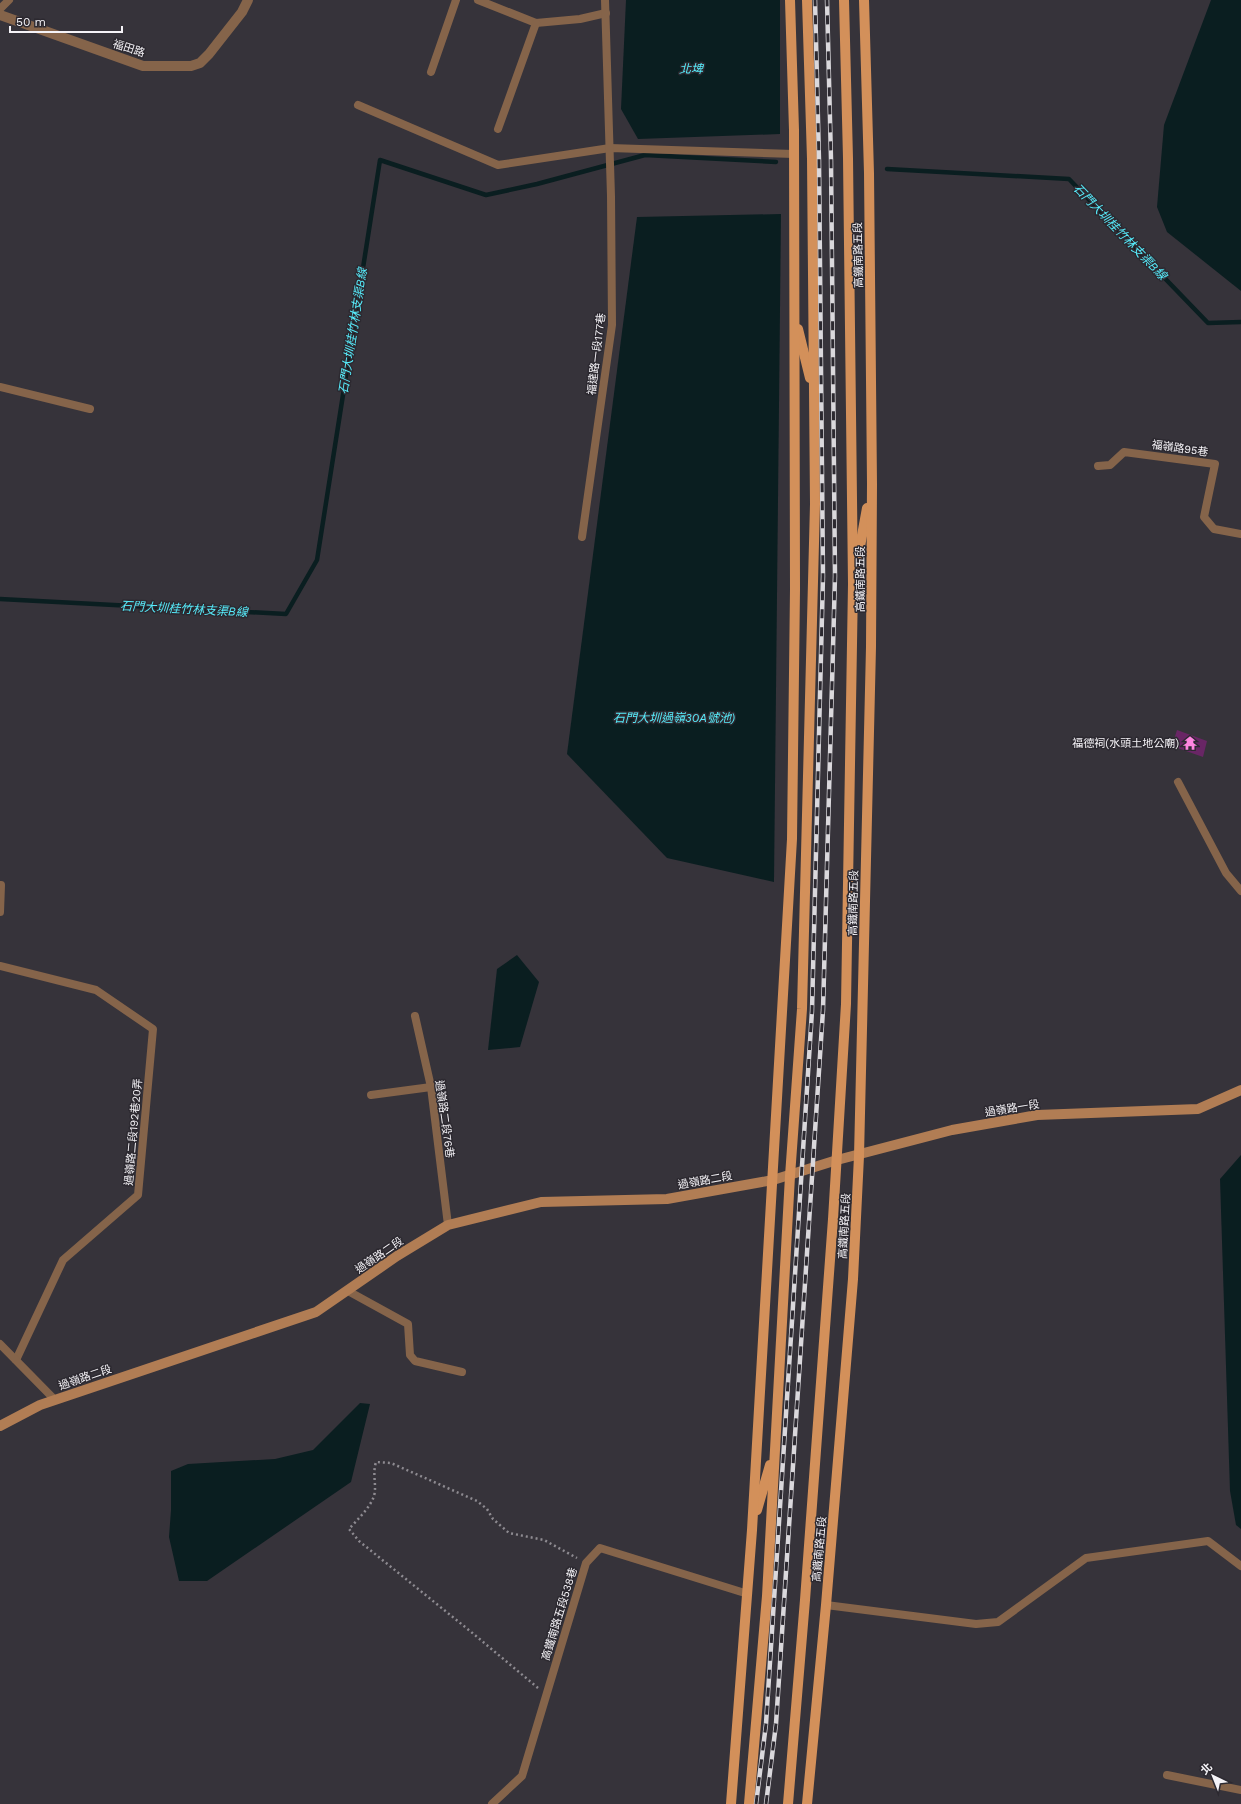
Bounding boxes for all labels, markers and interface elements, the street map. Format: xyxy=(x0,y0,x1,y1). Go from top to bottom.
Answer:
scale bar xyxy=(10,8,122,34)
text: 50 m xyxy=(16,15,46,29)
street label: 福田路 xyxy=(111,37,147,60)
water label: 北埤 xyxy=(679,62,705,76)
water label: 石門大圳桂竹林支渠B線 xyxy=(1071,181,1171,284)
street label: 高鐵南路五段 xyxy=(851,222,866,288)
water label: 石門大圳桂竹林支渠B線 xyxy=(336,265,370,395)
street label: 福達路一段177巷 xyxy=(585,312,608,396)
street label: 福嶺路95巷 xyxy=(1151,438,1209,459)
street label: 高鐵南路五段 xyxy=(854,546,867,612)
water label: 石門大圳桂竹林支渠B線 xyxy=(120,599,250,619)
water label: 石門大圳過嶺30A號池) xyxy=(613,711,735,725)
temple icon: 福德祠(水頭土地公廟) xyxy=(1182,735,1198,751)
place label: 福德祠(水頭土地公廟) xyxy=(1072,737,1179,750)
street label: 高鐵南路五段 xyxy=(846,870,861,936)
street label: 過嶺路二段192巷20弄 xyxy=(122,1078,145,1186)
street label: 過嶺路二段76巷 xyxy=(433,1079,456,1159)
street label: 過嶺路一段 xyxy=(984,1098,1040,1119)
street label: 過嶺路二段 xyxy=(677,1169,733,1192)
street label: 高鐵南路五段 xyxy=(836,1193,853,1259)
street label: 過嶺路二段 xyxy=(353,1235,406,1276)
street label: 過嶺路二段 xyxy=(57,1362,113,1393)
street label: 高鐵南路五段 xyxy=(810,1516,829,1582)
street label: 高鐵南路五段538巷 xyxy=(539,1566,580,1662)
north arrow xyxy=(1193,1756,1233,1796)
text: 北 xyxy=(1198,1761,1215,1778)

